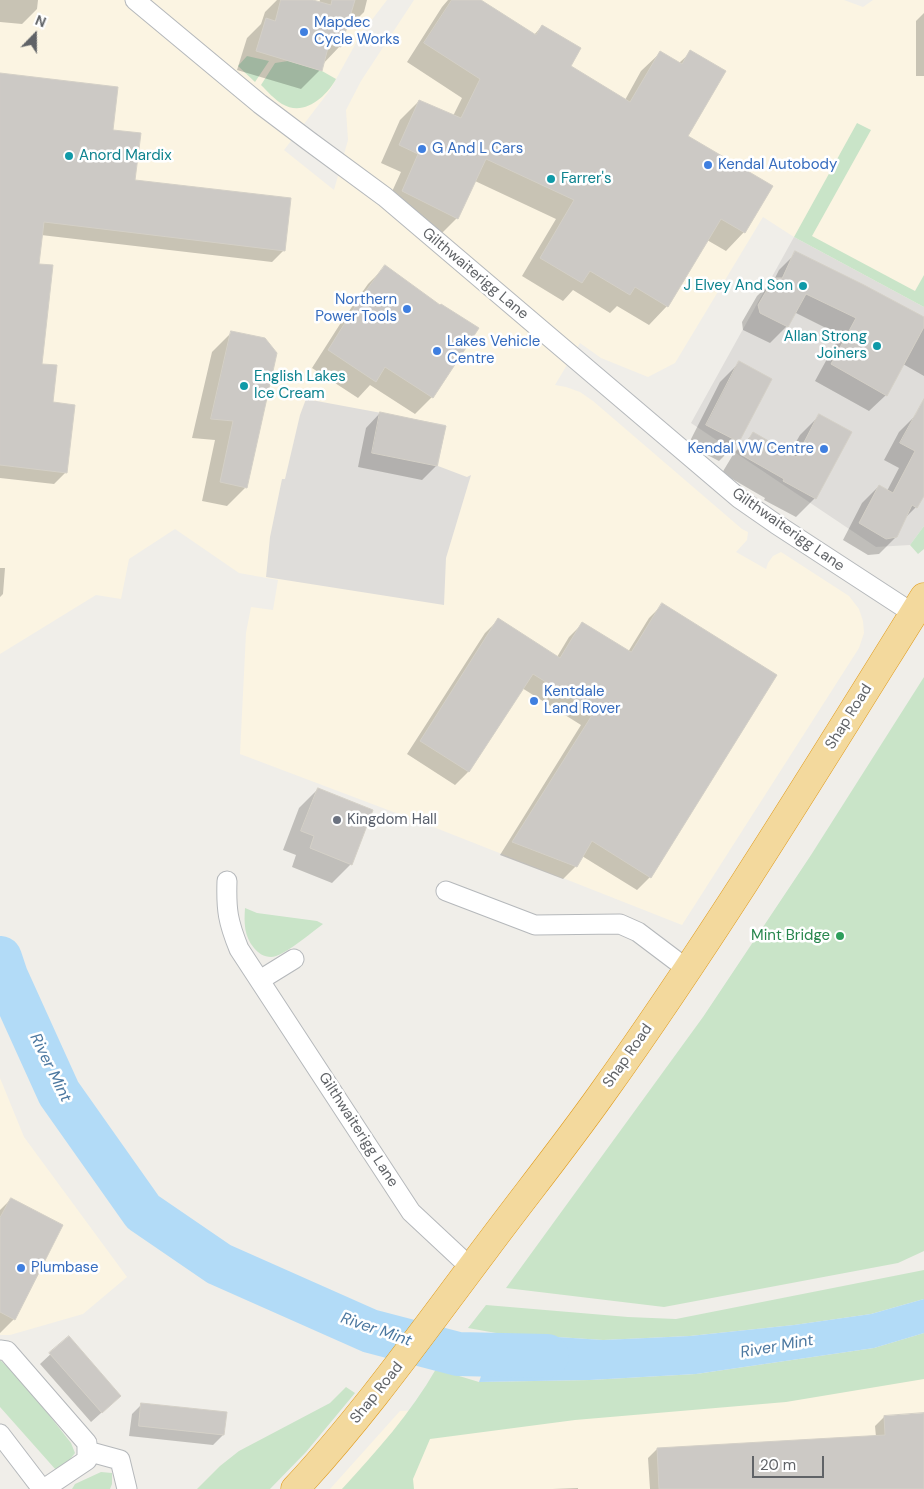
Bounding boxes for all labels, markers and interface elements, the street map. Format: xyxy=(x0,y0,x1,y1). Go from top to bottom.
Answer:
north arrow xyxy=(10,10,60,60)
text: N xyxy=(33,11,49,31)
place label: Mapdec Cycle Works xyxy=(314,14,400,49)
marker: Mapdec Cycle Works xyxy=(298,26,310,38)
place label: G And L Cars xyxy=(432,140,523,158)
marker: G And L Cars xyxy=(416,143,428,155)
place label: Anord Mardix xyxy=(79,147,172,165)
marker: Anord Mardix xyxy=(63,150,75,162)
place label: Kendal Autobody xyxy=(718,156,837,174)
marker: Kendal Autobody xyxy=(702,159,714,171)
place label: Farrer's xyxy=(561,170,611,188)
marker: Farrer's xyxy=(545,173,557,185)
street label: Gilthwaiterigg Lane xyxy=(418,224,532,324)
place label: J Elvey And Son xyxy=(683,277,793,295)
marker: J Elvey And Son xyxy=(797,280,809,292)
place label: Northern Power Tools xyxy=(315,291,397,326)
marker: Northern Power Tools xyxy=(401,303,413,315)
place label: Allan Strong Joiners xyxy=(784,328,867,363)
place label: Lakes Vehicle Centre xyxy=(447,333,540,368)
marker: Allan Strong Joiners xyxy=(871,340,883,352)
marker: Lakes Vehicle Centre xyxy=(431,345,443,357)
place label: English Lakes Ice Cream xyxy=(254,368,346,403)
marker: English Lakes Ice Cream xyxy=(238,380,250,392)
place label: Kendal VW Centre xyxy=(688,440,814,458)
marker: Kendal VW Centre xyxy=(818,443,830,455)
street label: Gilthwaiterigg Lane xyxy=(728,484,848,576)
street label: Shap Road xyxy=(822,681,876,753)
place label: Kentdale Land Rover xyxy=(544,683,621,718)
marker: Kentdale Land Rover xyxy=(528,695,540,707)
place label: Kingdom Hall xyxy=(347,811,437,829)
marker: Kingdom Hall xyxy=(331,814,343,826)
place label: Mint Bridge xyxy=(751,927,830,945)
marker: Mint Bridge xyxy=(834,930,846,942)
street label: Shap Road xyxy=(599,1021,657,1091)
water label: River Mint xyxy=(25,1031,75,1105)
street label: Gilthwaiterigg Lane xyxy=(314,1069,402,1191)
place label: Plumbase xyxy=(31,1259,99,1277)
marker: Plumbase xyxy=(15,1262,27,1274)
water label: River Mint xyxy=(338,1309,414,1351)
water label: River Mint xyxy=(739,1331,815,1363)
street label: Shap Road xyxy=(347,1359,407,1427)
scale bar xyxy=(754,1446,826,1478)
text: 20 m xyxy=(760,1455,796,1475)

